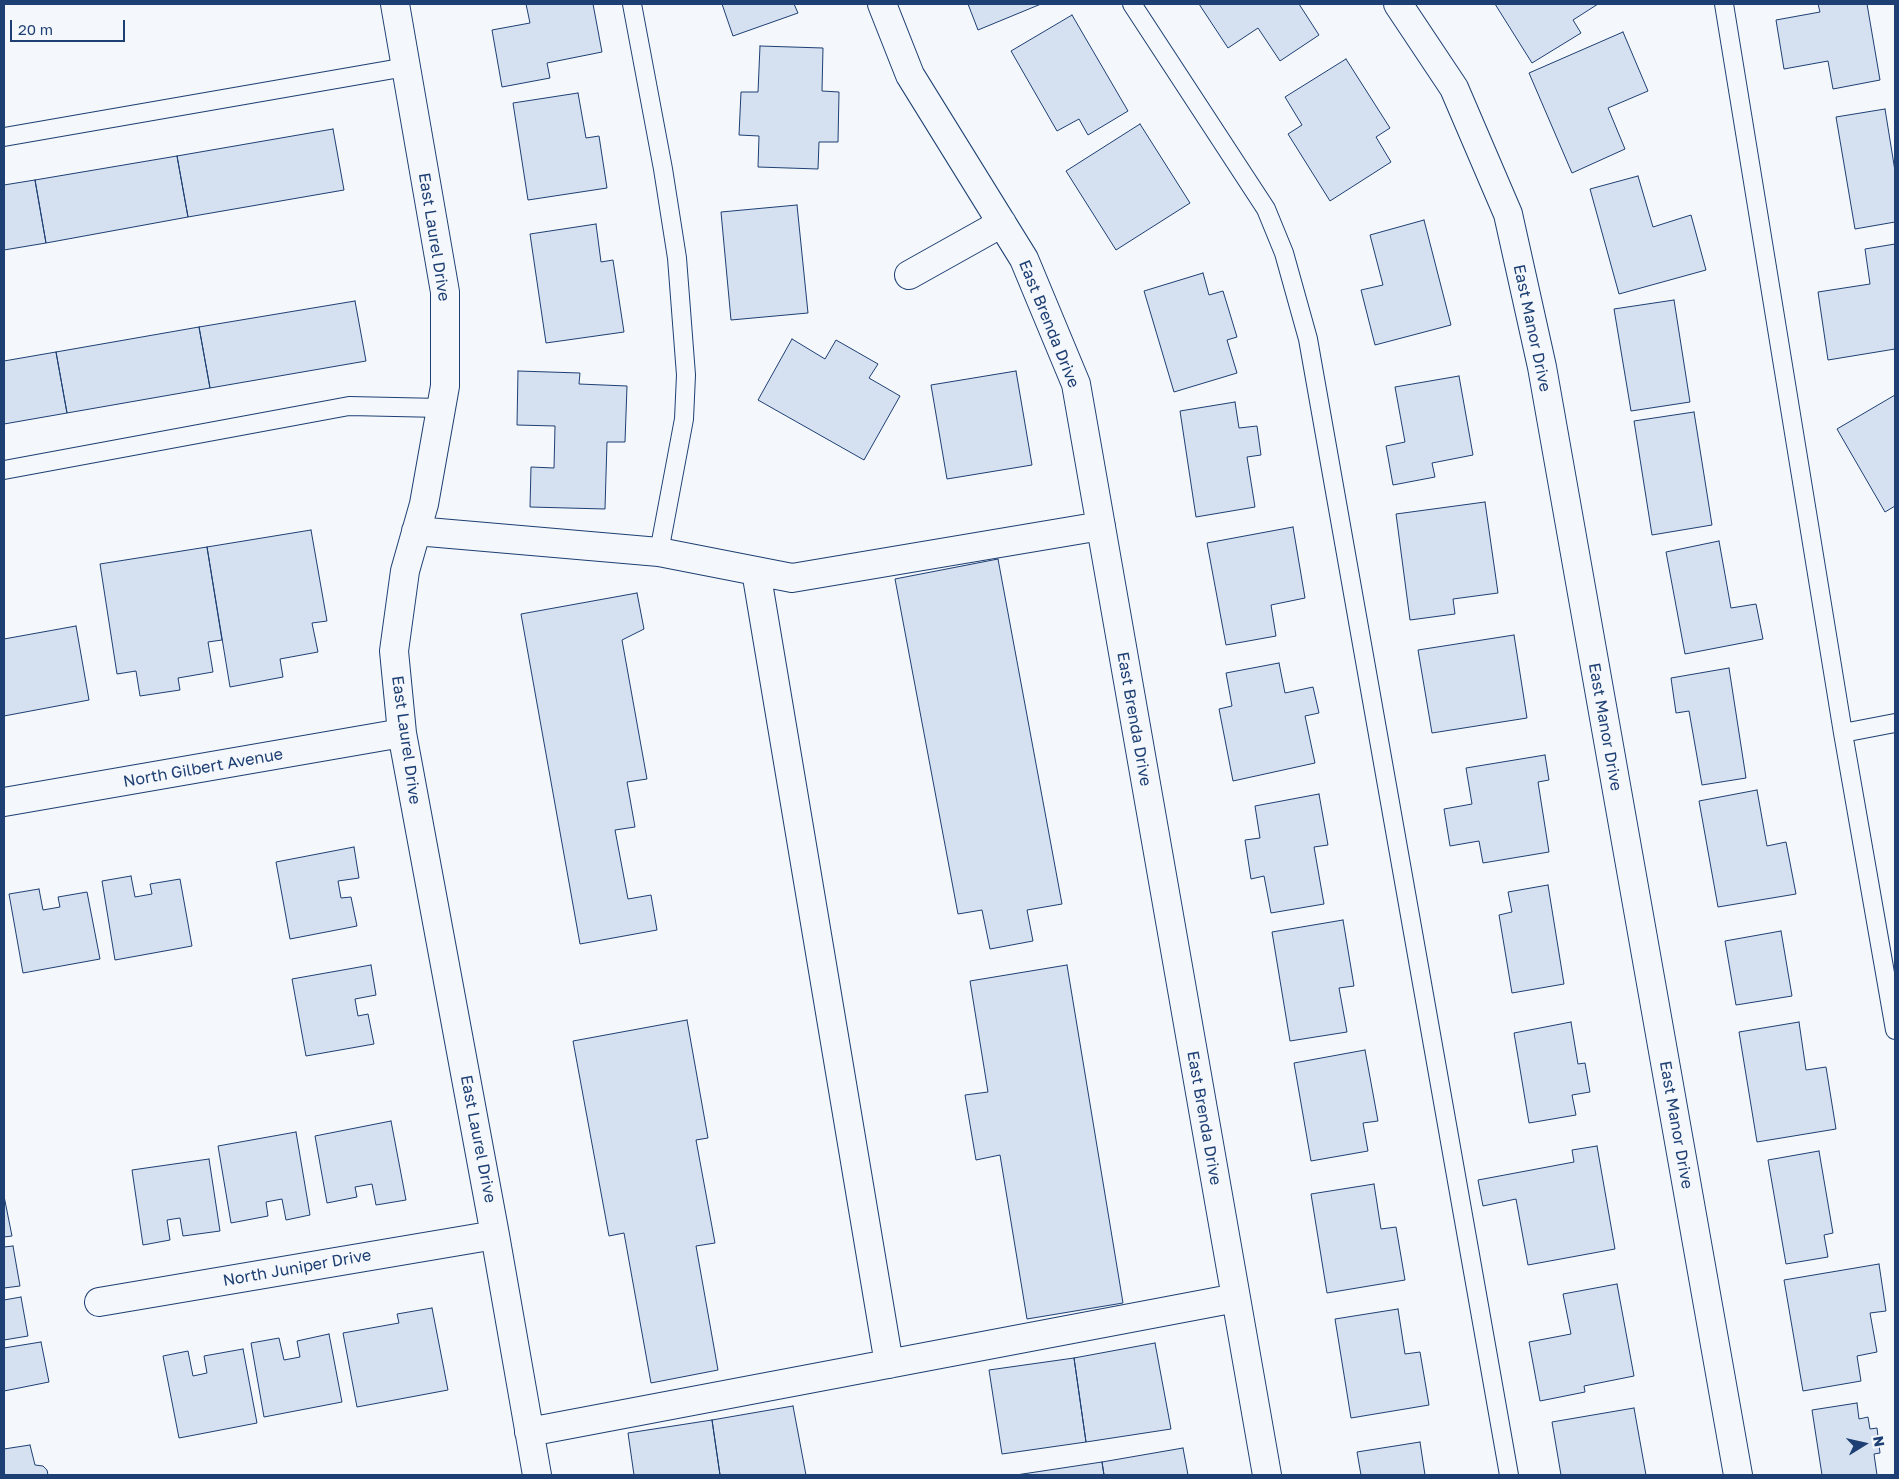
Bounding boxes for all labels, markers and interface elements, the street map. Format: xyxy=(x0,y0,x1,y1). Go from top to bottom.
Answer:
scale bar xyxy=(12,10,128,42)
text: 20 m xyxy=(18,20,53,38)
street label: East Laurel Drive xyxy=(414,171,454,303)
street label: East Brenda Drive xyxy=(1015,257,1083,391)
street label: East Manor Drive xyxy=(1509,263,1555,393)
street label: East Brenda Drive xyxy=(1113,650,1155,788)
street label: East Manor Drive xyxy=(1584,661,1626,793)
street label: East Laurel Drive xyxy=(387,674,425,806)
street label: North Gilbert Avenue xyxy=(122,744,284,792)
street label: East Brenda Drive xyxy=(1183,1049,1225,1187)
street label: East Manor Drive xyxy=(1655,1059,1697,1191)
street label: East Laurel Drive xyxy=(456,1074,500,1204)
street label: North Juniper Drive xyxy=(221,1246,373,1290)
north arrow xyxy=(1839,1419,1889,1469)
text: N xyxy=(1870,1435,1889,1448)

